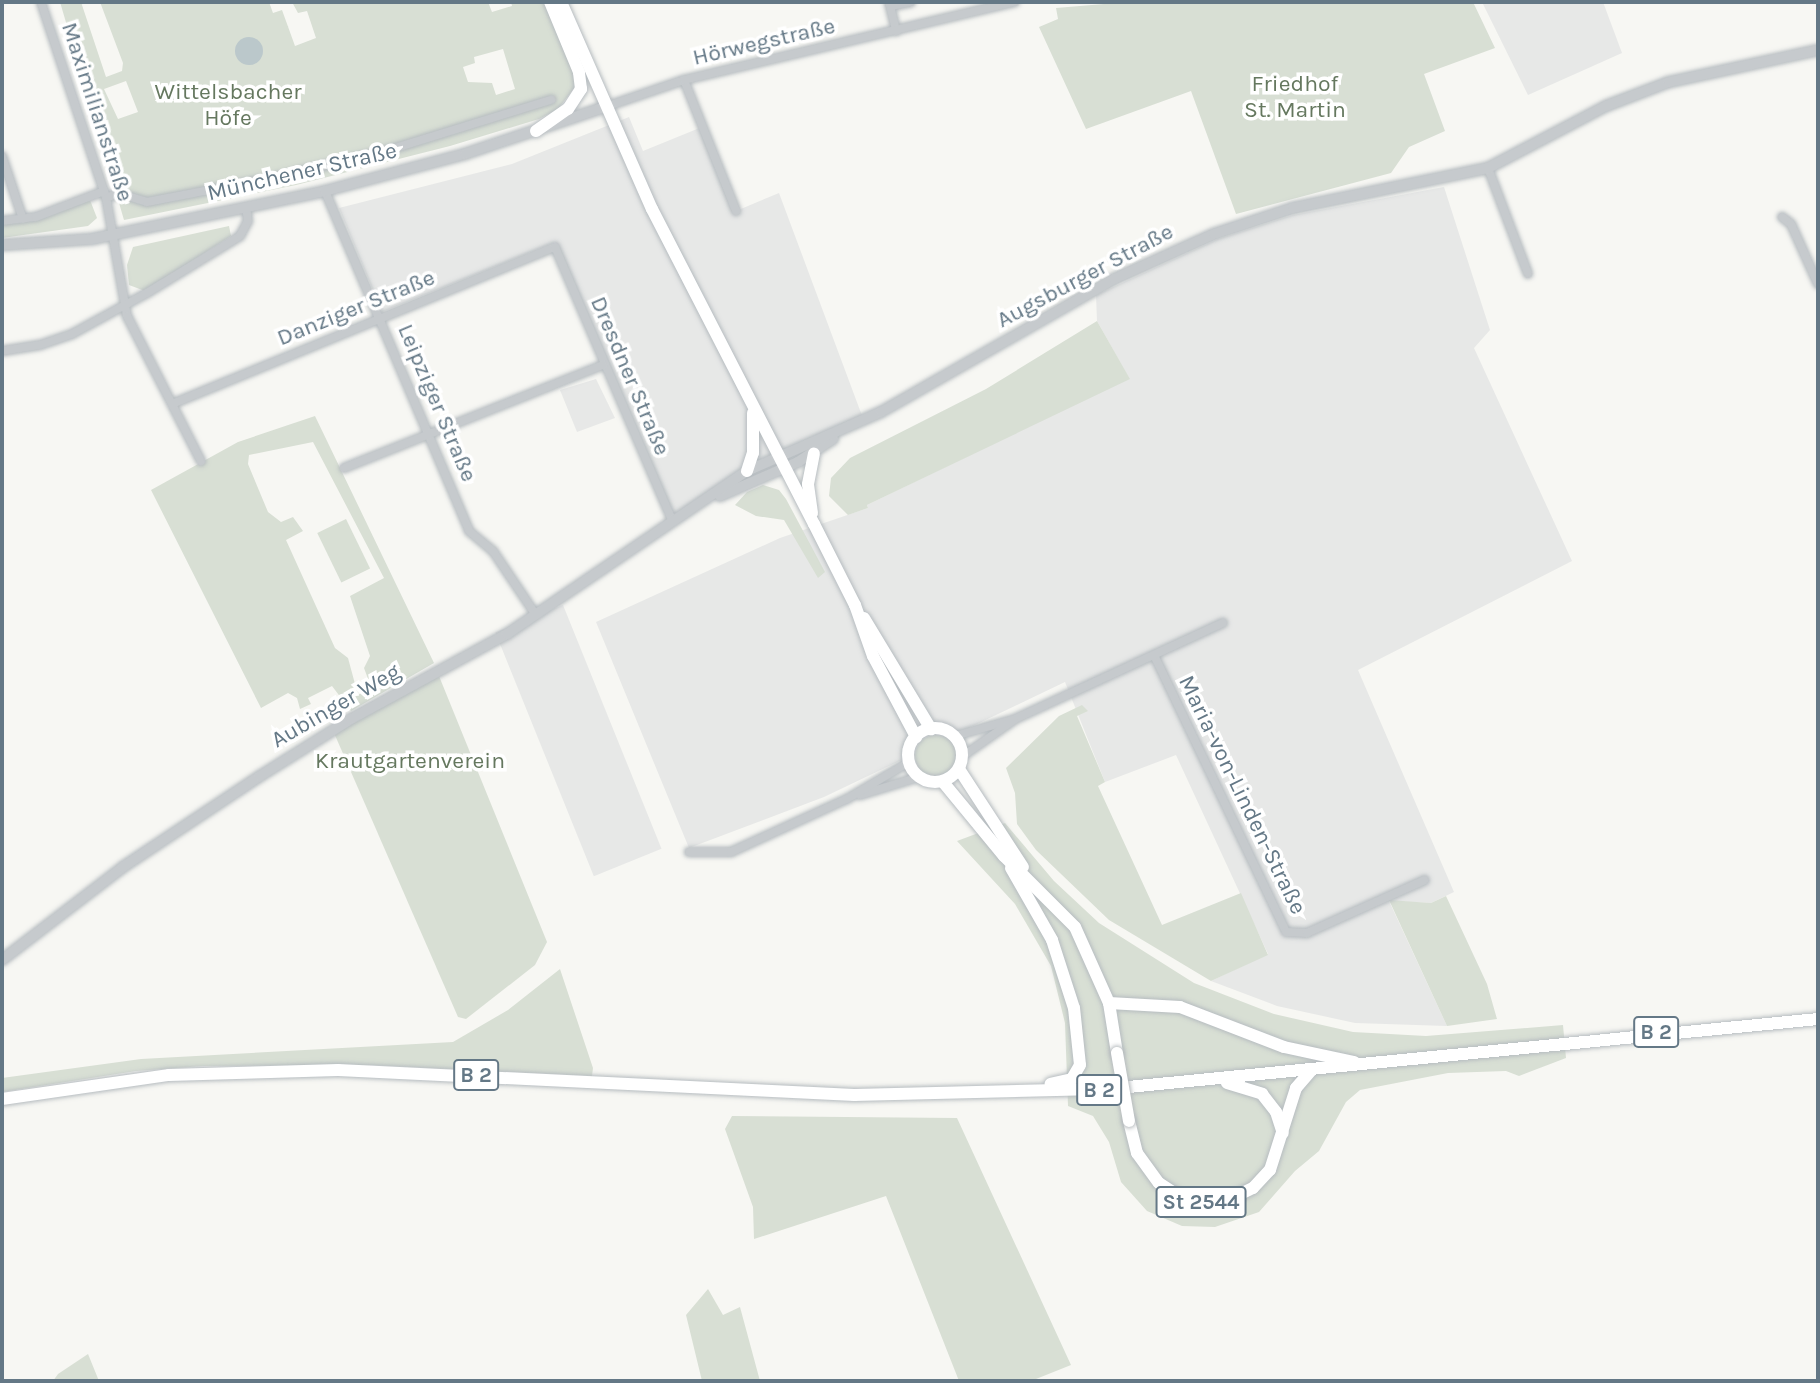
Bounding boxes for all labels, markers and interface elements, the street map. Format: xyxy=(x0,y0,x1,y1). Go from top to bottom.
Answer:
street label: Hörwegstraße xyxy=(690,12,838,72)
street label: Maximilianstraße xyxy=(55,19,139,205)
park label: Friedhof St. Martin xyxy=(1244,70,1346,124)
park label: Wittelsbacher Höfe xyxy=(154,78,302,132)
street label: Münchener Straße xyxy=(204,137,400,207)
street label: Augsburger Straße xyxy=(992,218,1178,334)
street label: Danziger Straße xyxy=(273,264,439,352)
street label: Dresdner Straße xyxy=(584,292,676,460)
street label: Leipziger Straße xyxy=(391,320,483,486)
street label: Aubinger Weg xyxy=(266,658,406,754)
street label: Maria-von-Linden-Straße xyxy=(1172,671,1312,919)
park label: Krautgartenverein xyxy=(315,747,505,775)
road number: B 2 xyxy=(1632,1014,1680,1050)
road number: B 2 xyxy=(452,1058,500,1092)
road number: B 2 xyxy=(1074,1072,1124,1108)
road number: St 2544 xyxy=(1156,1184,1246,1220)

